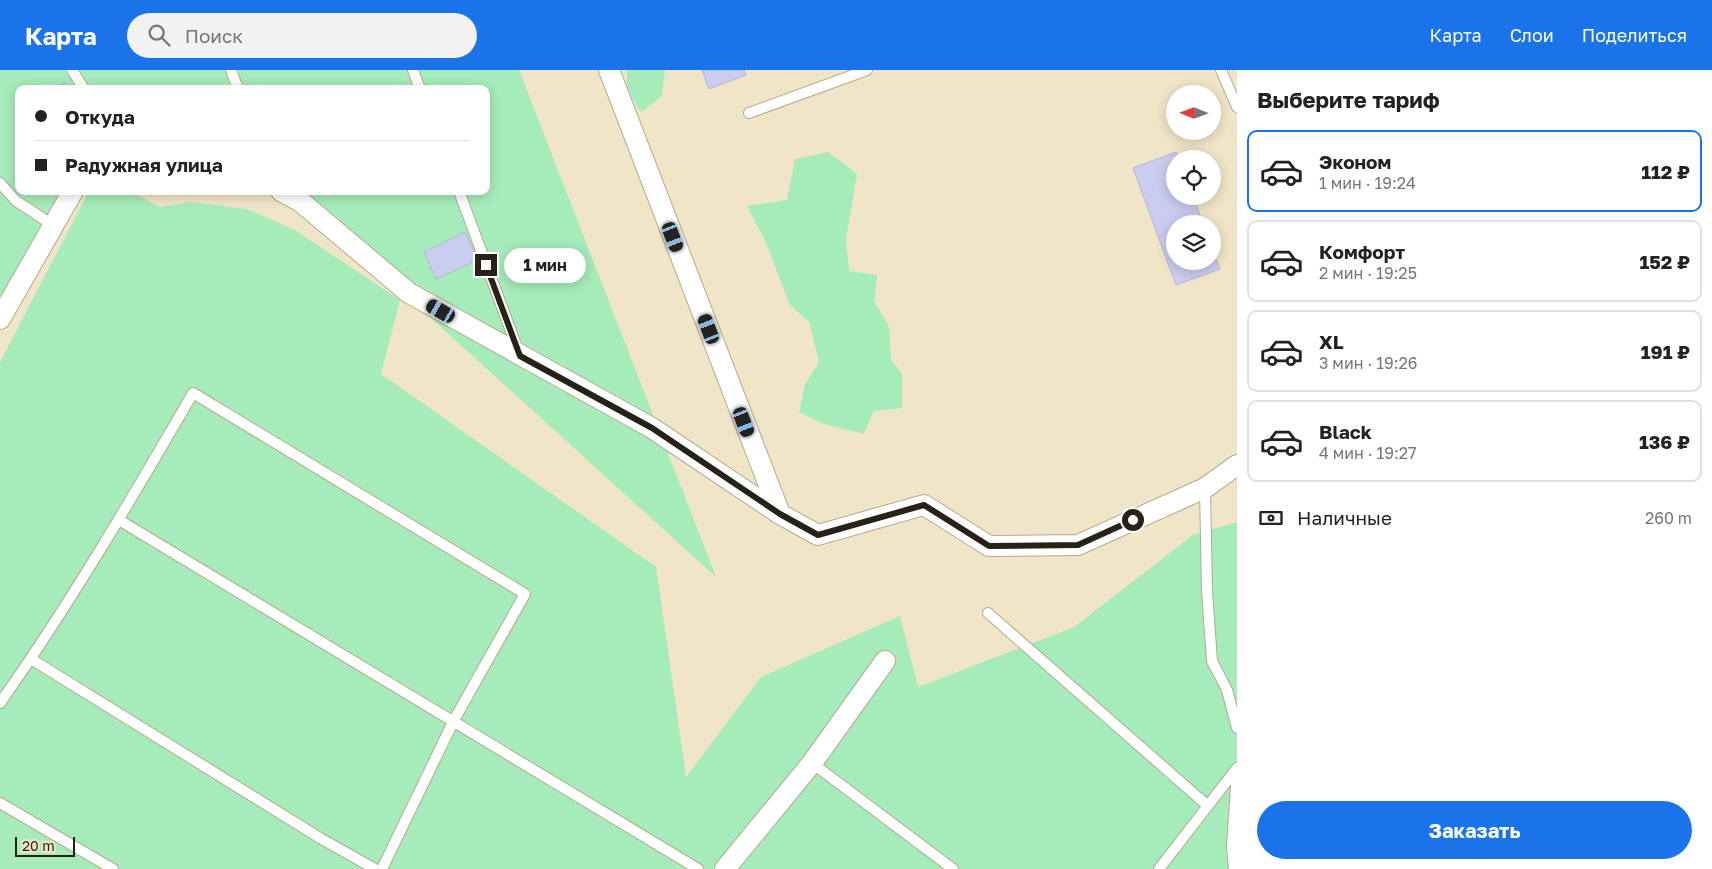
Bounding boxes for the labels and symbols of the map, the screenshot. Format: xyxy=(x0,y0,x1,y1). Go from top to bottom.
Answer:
north arrow xyxy=(1166,85,1221,140)
car xyxy=(660,220,685,254)
callout: 1 мин xyxy=(504,248,586,282)
route end xyxy=(475,254,497,276)
car xyxy=(424,297,457,325)
car xyxy=(696,312,721,346)
car xyxy=(731,405,756,439)
route start xyxy=(1122,509,1144,531)
scale bar xyxy=(15,834,75,857)

